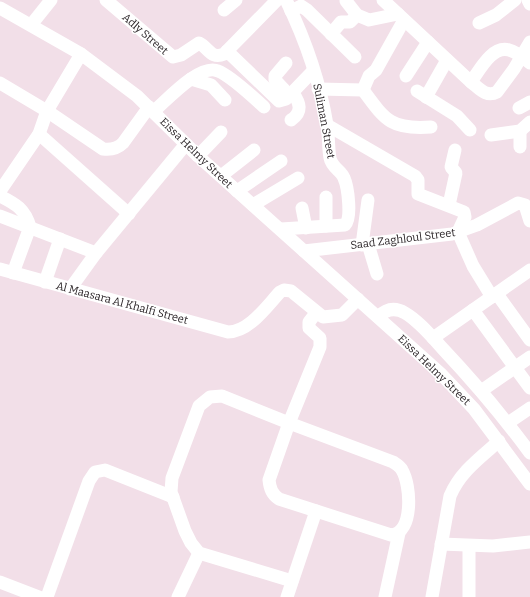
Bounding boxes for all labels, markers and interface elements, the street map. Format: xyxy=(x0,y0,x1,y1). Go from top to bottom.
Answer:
street label: Adly Street xyxy=(120,11,170,57)
street label: Suliman Street xyxy=(310,82,338,160)
street label: Eissa Helmy Street xyxy=(157,115,235,191)
street label: Saad Zaghloul Street xyxy=(350,226,456,252)
street label: Al Maasara Al Khalfi Street xyxy=(55,279,189,327)
street label: Eissa Helmy Street xyxy=(395,332,473,408)

